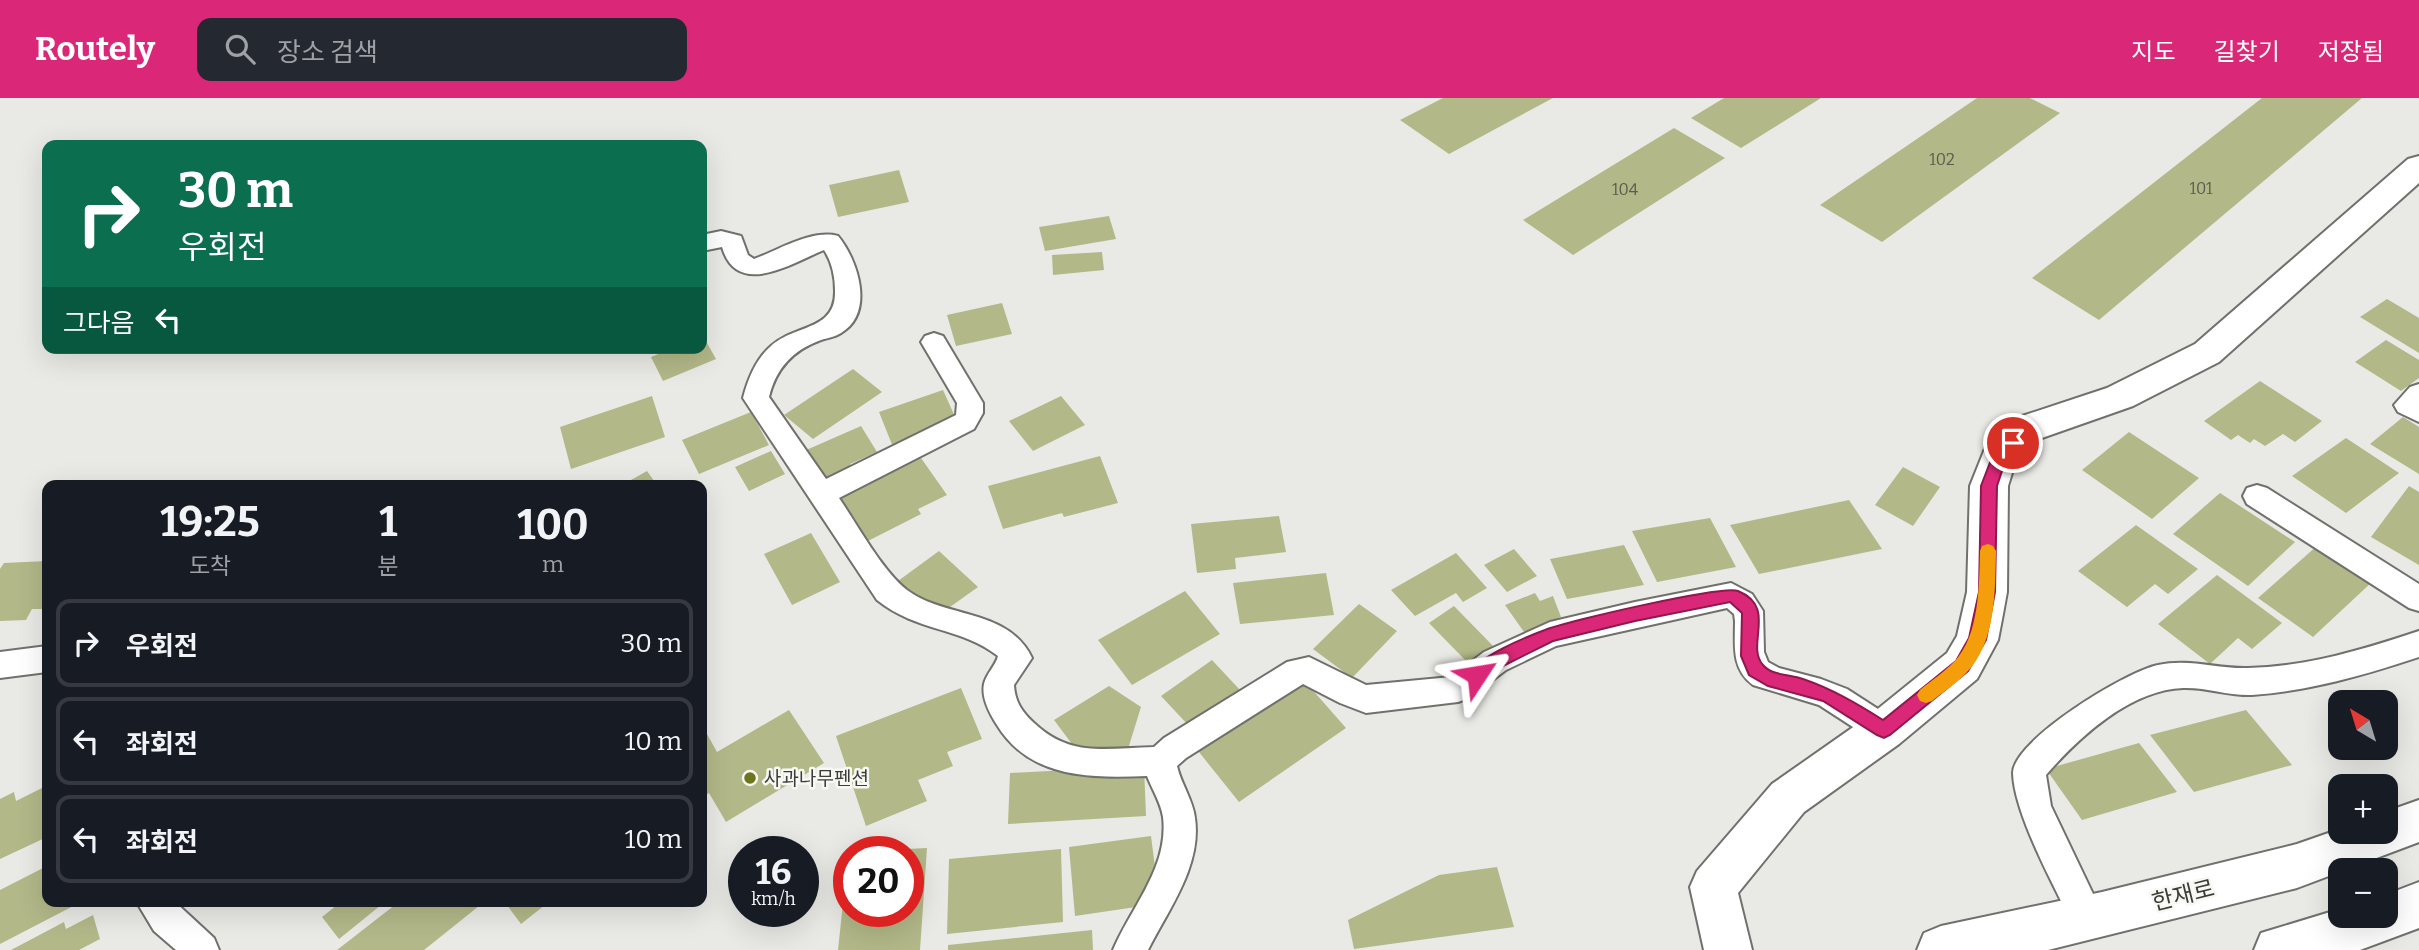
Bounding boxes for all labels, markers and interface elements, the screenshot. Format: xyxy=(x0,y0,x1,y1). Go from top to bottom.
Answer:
search box xyxy=(197,18,687,81)
text: Routely xyxy=(35,29,155,69)
icon: search xyxy=(221,30,259,68)
text: 장소 검색 xyxy=(277,37,378,68)
text: 지도 xyxy=(2131,38,2176,66)
text: 길찾기 xyxy=(2214,38,2280,66)
text: 저장됨 xyxy=(2318,38,2384,66)
house number: 102 xyxy=(1929,150,1955,169)
text: 30 m xyxy=(178,161,293,220)
icon: right xyxy=(63,168,154,259)
house number: 101 xyxy=(2189,179,2213,198)
house number: 104 xyxy=(1612,180,1639,199)
text: 우회전 xyxy=(178,228,266,266)
icon: left xyxy=(149,301,187,339)
text: 그다음 xyxy=(63,308,135,339)
pin xyxy=(1983,413,2043,473)
icon: arrive xyxy=(1994,424,2032,462)
text: 19:25 xyxy=(160,497,260,547)
text: 1 xyxy=(379,497,398,547)
text: 100 xyxy=(517,500,589,550)
text: m xyxy=(542,550,564,578)
text: 도착 xyxy=(189,552,231,580)
text: 분 xyxy=(378,552,399,580)
icon: right xyxy=(67,624,105,662)
text: 30 m xyxy=(621,628,682,659)
text: 우회전 xyxy=(126,631,198,662)
position arrow xyxy=(1440,638,1514,712)
north arrow xyxy=(2328,690,2398,760)
map controls xyxy=(2328,690,2398,928)
icon: left xyxy=(67,722,105,760)
text: 10 m xyxy=(625,726,682,757)
text: 좌회전 xyxy=(126,729,198,760)
place label: 사과나무펜션 xyxy=(764,767,869,790)
marker: 사과나무펜션 xyxy=(742,770,758,786)
button: + xyxy=(2328,774,2398,844)
icon: left xyxy=(67,820,105,858)
text: 10 m xyxy=(625,824,682,855)
text: 좌회전 xyxy=(126,827,198,858)
speed limit sign: 20 xyxy=(833,836,924,927)
text: 16 xyxy=(756,851,791,893)
button: − xyxy=(2328,858,2398,928)
street label: 한재로 xyxy=(2149,874,2217,916)
text: km/h xyxy=(751,888,796,910)

